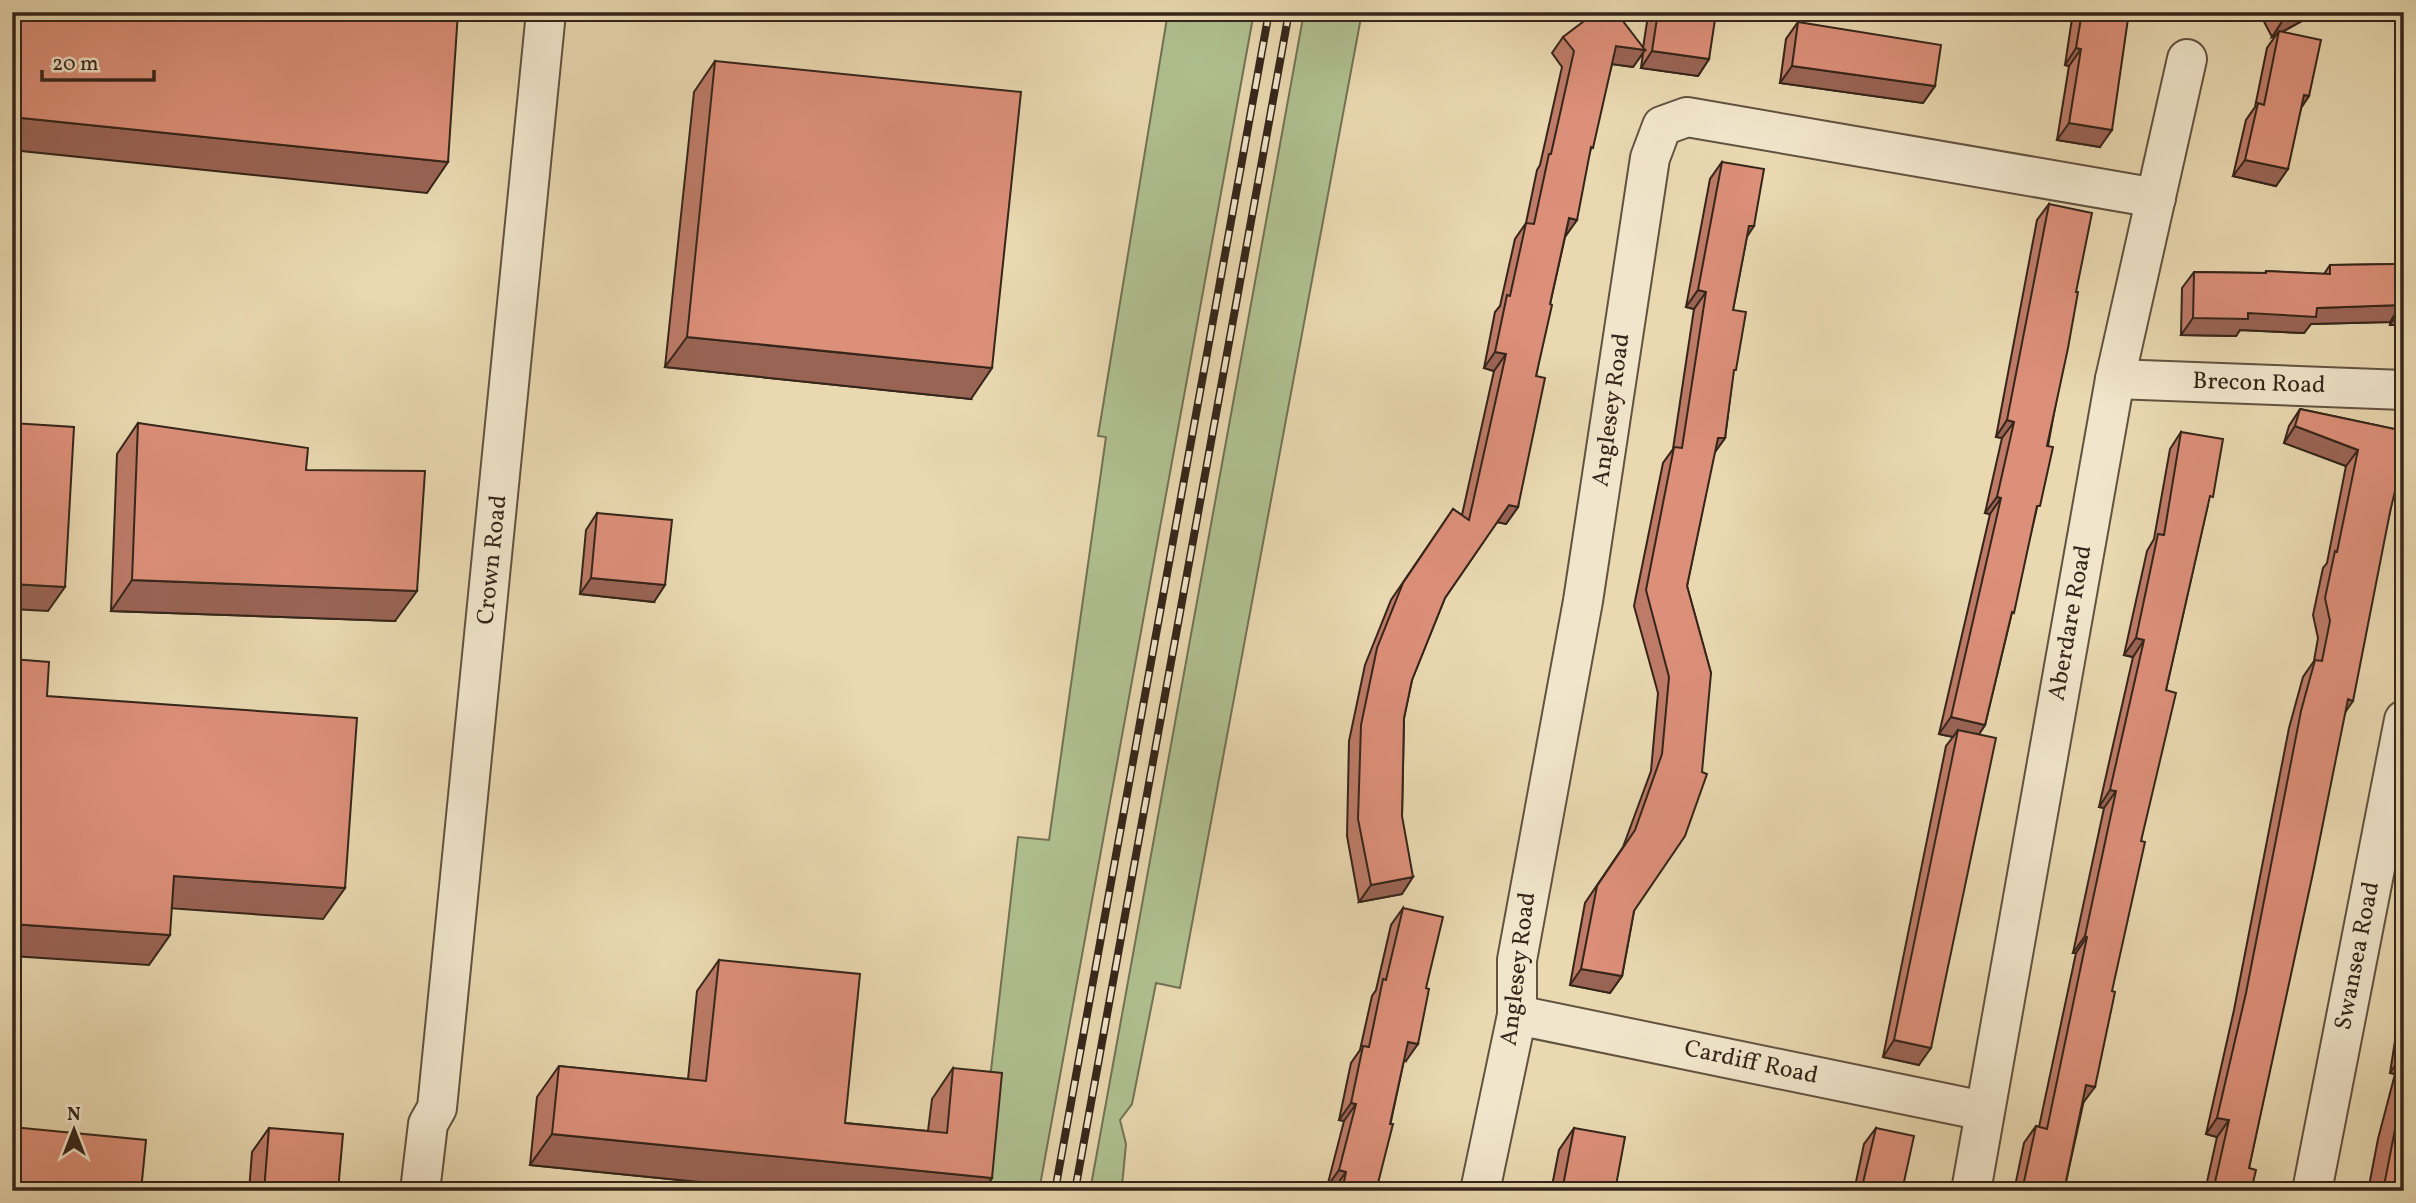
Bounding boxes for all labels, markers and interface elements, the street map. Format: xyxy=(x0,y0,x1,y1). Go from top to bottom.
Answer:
scale bar xyxy=(42,38,154,82)
text: 20 m xyxy=(52,50,98,79)
street label: Anglesey Road xyxy=(1584,331,1640,489)
street label: Brecon Road xyxy=(2192,365,2326,403)
street label: Crown Road xyxy=(469,494,517,626)
street label: Aberdare Road xyxy=(2041,543,2101,703)
street label: Swansea Road xyxy=(2327,879,2389,1033)
street label: Anglesey Road xyxy=(1493,890,1545,1048)
street label: Cardiff Road xyxy=(1681,1032,1821,1094)
north arrow xyxy=(38,1094,108,1164)
text: N xyxy=(67,1102,81,1128)

